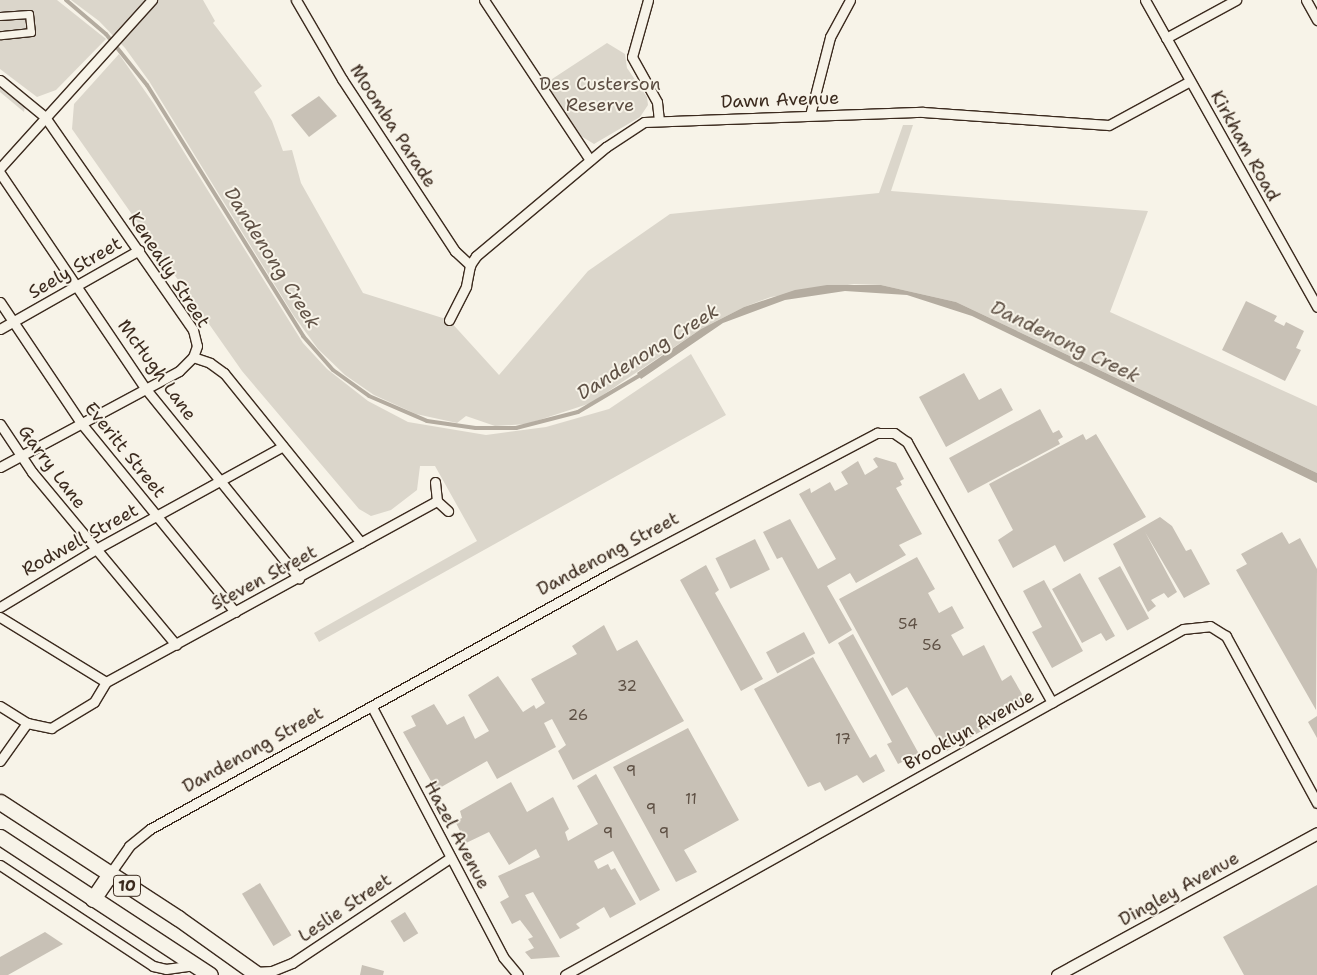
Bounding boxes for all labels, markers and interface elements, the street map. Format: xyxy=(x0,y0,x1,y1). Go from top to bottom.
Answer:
street label: Moomba Parade xyxy=(345,60,441,192)
park label: Des Custerson Reserve xyxy=(539,74,661,116)
street label: Dawn Avenue xyxy=(720,87,840,113)
street label: Kirkham Road xyxy=(1206,87,1284,205)
water label: Dandenong Creek xyxy=(219,183,325,333)
street label: Keneally Street xyxy=(124,208,214,332)
street label: Seely Street xyxy=(24,233,126,303)
water label: Dandenong Creek xyxy=(987,296,1143,388)
water label: Dandenong Creek xyxy=(573,299,723,405)
street label: McHugh Lane xyxy=(113,315,201,425)
street label: Everitt Street xyxy=(80,398,170,502)
street label: Garry Lane xyxy=(14,421,90,513)
street label: Rodwell Street xyxy=(18,499,142,581)
street label: Dandenong Street xyxy=(533,507,683,601)
street label: Steven Street xyxy=(207,541,321,615)
house number: 54 xyxy=(898,616,918,634)
house number: 56 xyxy=(922,637,942,655)
house number: 32 xyxy=(617,678,637,696)
street label: Brooklyn Avenue xyxy=(900,685,1038,775)
street label: Dandenong Street xyxy=(179,702,327,798)
house number: 26 xyxy=(568,707,588,725)
house number: 17 xyxy=(835,731,851,749)
house number: 9 xyxy=(626,763,636,781)
street label: Hazel Avenue xyxy=(419,777,495,893)
house number: 11 xyxy=(685,791,697,809)
house number: 9 xyxy=(646,801,656,819)
house number: 9 xyxy=(603,825,613,843)
house number: 9 xyxy=(659,825,669,843)
street label: Dingley Avenue xyxy=(1115,847,1243,931)
street label: Leslie Street xyxy=(294,869,396,947)
road number: 10 xyxy=(112,872,142,899)

